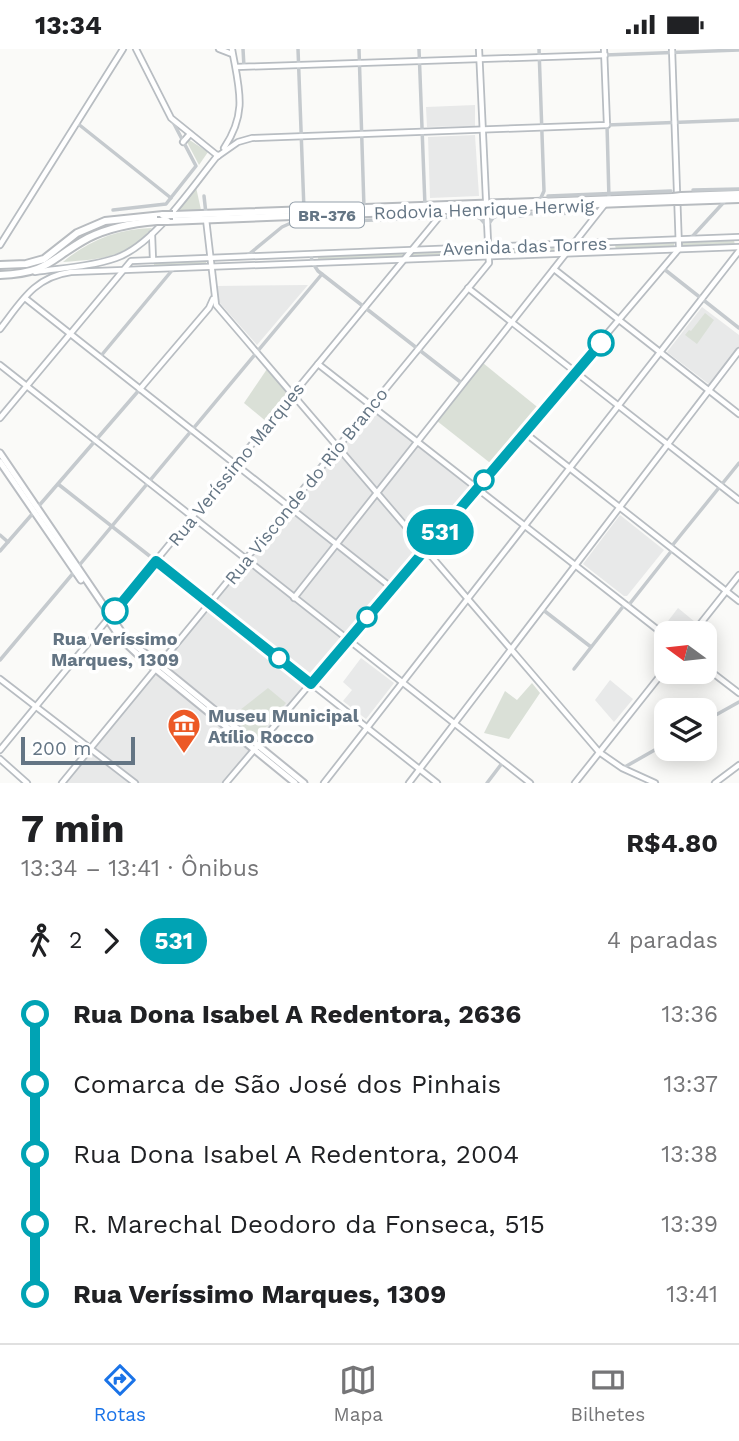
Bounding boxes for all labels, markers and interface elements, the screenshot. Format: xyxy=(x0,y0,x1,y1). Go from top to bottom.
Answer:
text: 13:34 xyxy=(35,10,102,40)
street label: Rodovia Henrique Herwig xyxy=(373,195,595,223)
road number: BR-376 xyxy=(290,203,364,227)
street label: Avenida das Torres xyxy=(442,233,608,259)
unlabelled marker xyxy=(588,330,614,356)
street label: Rua Veríssimo Marques xyxy=(164,378,308,550)
street label: Rua Visconde do Rio Branco xyxy=(220,383,392,589)
unlabelled marker xyxy=(474,470,494,490)
line badge: 531 xyxy=(400,509,480,555)
text: 531 xyxy=(421,518,459,546)
marker: Rua Veríssimo Marques, 1309 xyxy=(102,598,128,624)
unlabelled marker xyxy=(357,607,377,627)
north arrow xyxy=(654,621,718,684)
map controls xyxy=(654,621,717,761)
place label: Rua Veríssimo Marques, 1309 xyxy=(51,628,179,670)
unlabelled marker xyxy=(269,648,289,668)
button: layers xyxy=(654,698,717,761)
place label: Museu Municipal Atílio Rocco xyxy=(208,705,359,747)
museum icon: Museu Municipal Atílio Rocco xyxy=(165,706,203,755)
scale bar xyxy=(21,734,135,766)
text: 200 m xyxy=(32,737,91,760)
text: 7 min xyxy=(21,807,124,851)
text: R$4.80 xyxy=(626,828,718,858)
text: 13:34 – 13:41 · Ônibus xyxy=(21,855,259,882)
icon: walk xyxy=(21,922,59,960)
icon: forward xyxy=(92,922,130,960)
text: 2 xyxy=(69,927,82,954)
text: 531 xyxy=(154,927,193,955)
text: 4 paradas xyxy=(607,927,718,954)
text: Rua Dona Isabel A Redentora, 2636 xyxy=(73,999,521,1029)
text: 13:36 xyxy=(661,1001,718,1028)
text: Comarca de São José dos Pinhais xyxy=(73,1069,501,1099)
text: 13:37 xyxy=(663,1071,718,1098)
text: Rua Dona Isabel A Redentora, 2004 xyxy=(73,1139,519,1169)
text: 13:38 xyxy=(661,1141,718,1168)
text: R. Marechal Deodoro da Fonseca, 515 xyxy=(73,1209,545,1239)
text: 13:39 xyxy=(661,1211,718,1238)
text: Rua Veríssimo Marques, 1309 xyxy=(73,1279,446,1309)
text: 13:41 xyxy=(666,1281,718,1308)
tab: Rotas xyxy=(94,1361,146,1426)
tab: Mapa xyxy=(334,1361,383,1426)
tab: Bilhetes xyxy=(571,1361,645,1426)

